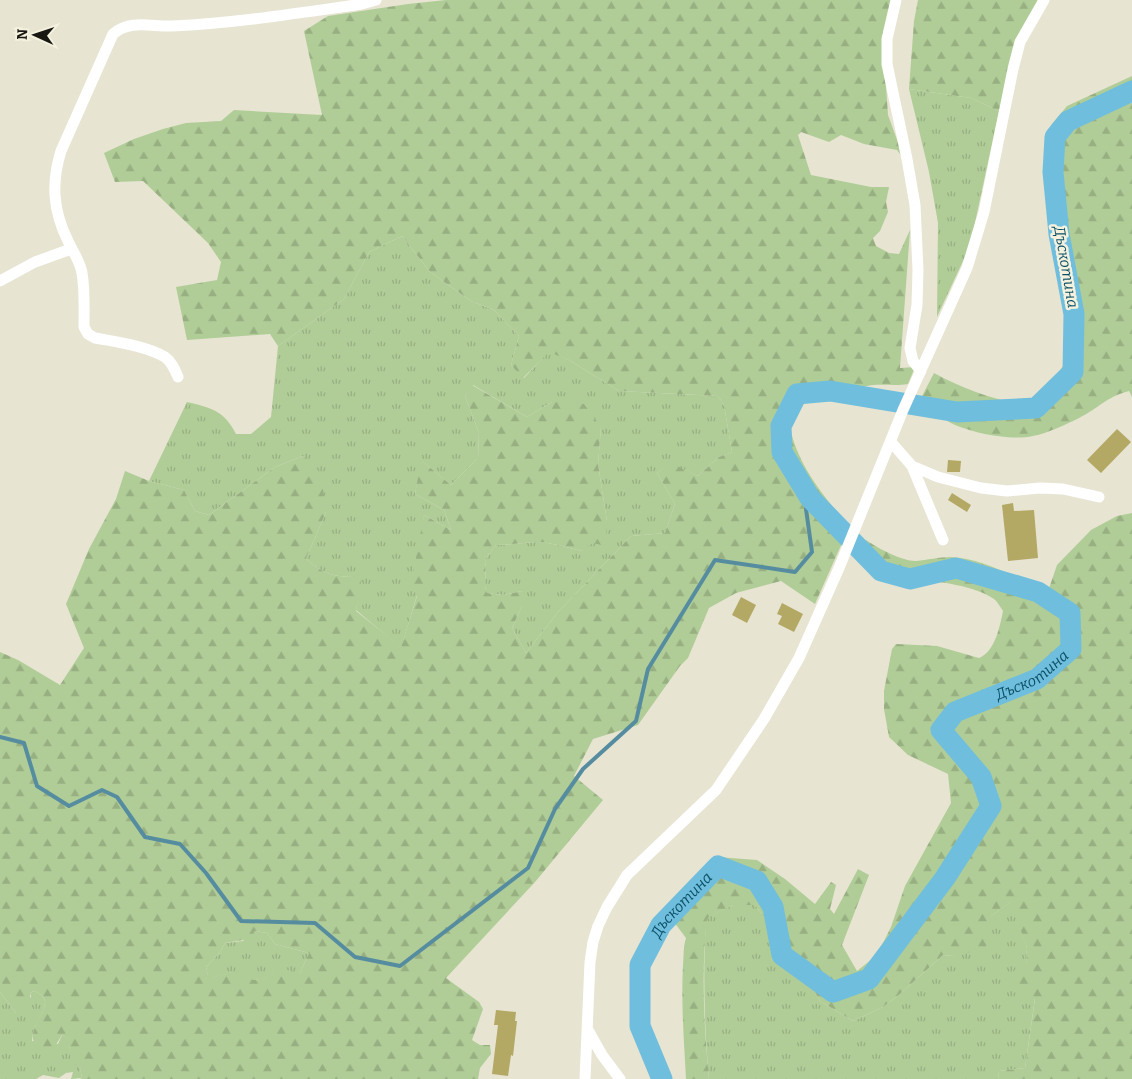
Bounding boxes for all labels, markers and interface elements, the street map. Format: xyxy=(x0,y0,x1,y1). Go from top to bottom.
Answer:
north arrow xyxy=(10,10,60,60)
text: N xyxy=(14,28,31,40)
water label: Дъскотина xyxy=(1050,224,1082,309)
water label: Дъскотина xyxy=(992,647,1072,704)
water label: Дъскотина xyxy=(647,869,716,942)

